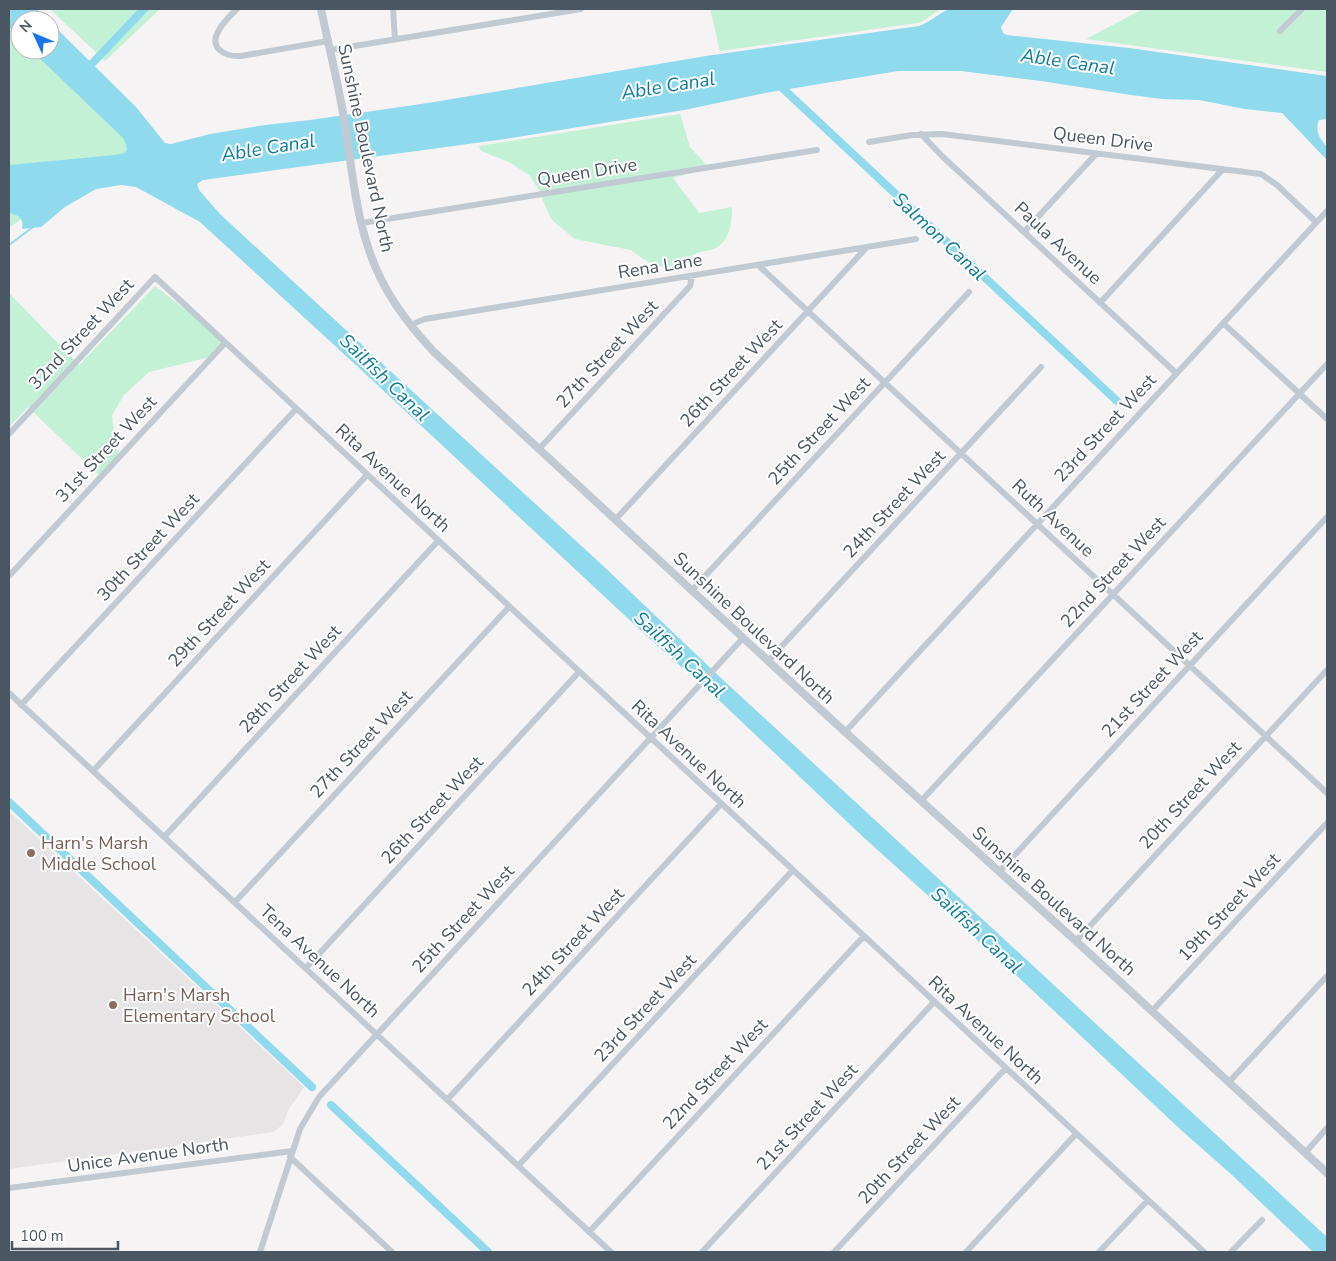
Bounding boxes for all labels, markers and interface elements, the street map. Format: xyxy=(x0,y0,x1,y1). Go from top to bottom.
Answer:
north arrow xyxy=(10,10,60,60)
text: N xyxy=(16,16,36,37)
street label: Sunshine Boulevard North xyxy=(332,41,400,255)
water label: Able Canal xyxy=(1018,42,1116,81)
water label: Able Canal xyxy=(618,66,717,106)
street label: Queen Drive xyxy=(1052,121,1154,157)
water label: Able Canal xyxy=(218,128,317,168)
street label: Queen Drive xyxy=(535,152,639,192)
water label: Salmon Canal xyxy=(887,187,992,287)
street label: Paula Avenue xyxy=(1009,196,1107,290)
street label: Rena Lane xyxy=(616,248,704,284)
street label: 32nd Street West xyxy=(23,273,139,395)
street label: 27th Street West xyxy=(551,294,664,413)
street label: 26th Street West xyxy=(675,313,788,432)
water label: Sailfish Canal xyxy=(334,328,435,427)
street label: 23rd Street West xyxy=(1048,368,1162,487)
street label: 25th Street West xyxy=(763,371,876,490)
street label: 31st Street West xyxy=(50,390,162,508)
street label: Rita Avenue North xyxy=(330,418,456,538)
street label: 24th Street West xyxy=(838,444,951,563)
street label: Ruth Avenue xyxy=(1007,474,1099,562)
street label: 30th Street West xyxy=(92,487,205,606)
street label: 22nd Street West xyxy=(1055,511,1171,633)
street label: Sunshine Boulevard North xyxy=(668,547,840,709)
street label: 29th Street West xyxy=(163,553,276,672)
water label: Sailfish Canal xyxy=(628,606,731,704)
street label: 28th Street West xyxy=(234,619,347,738)
street label: 21st Street West xyxy=(1096,625,1208,743)
street label: 27th Street West xyxy=(305,684,418,803)
street label: Rita Avenue North xyxy=(626,694,752,814)
street label: 20th Street West xyxy=(1134,735,1247,854)
street label: 26th Street West xyxy=(376,750,489,869)
street label: Sunshine Boulevard North xyxy=(967,821,1141,981)
place label: Harn's Marsh Middle School xyxy=(41,831,157,876)
marker: Harn's Marsh Middle School xyxy=(25,847,37,859)
street label: 19th Street West xyxy=(1173,847,1286,966)
street label: 25th Street West xyxy=(407,859,520,978)
street label: 24th Street West xyxy=(517,882,630,1001)
water label: Sailfish Canal xyxy=(925,882,1028,980)
street label: Tena Avenue North xyxy=(255,899,385,1023)
street label: 23rd Street West xyxy=(588,948,702,1067)
street label: Rita Avenue North xyxy=(923,970,1049,1090)
place label: Harn's Marsh Elementary School xyxy=(123,983,276,1028)
marker: Harn's Marsh Elementary School xyxy=(107,999,119,1011)
street label: 22nd Street West xyxy=(657,1013,773,1135)
street label: 21st Street West xyxy=(751,1058,863,1176)
street label: 20th Street West xyxy=(853,1090,966,1209)
street label: Unice Avenue North xyxy=(66,1132,230,1178)
scale bar xyxy=(12,1218,119,1250)
text: 100 m xyxy=(20,1226,64,1246)

